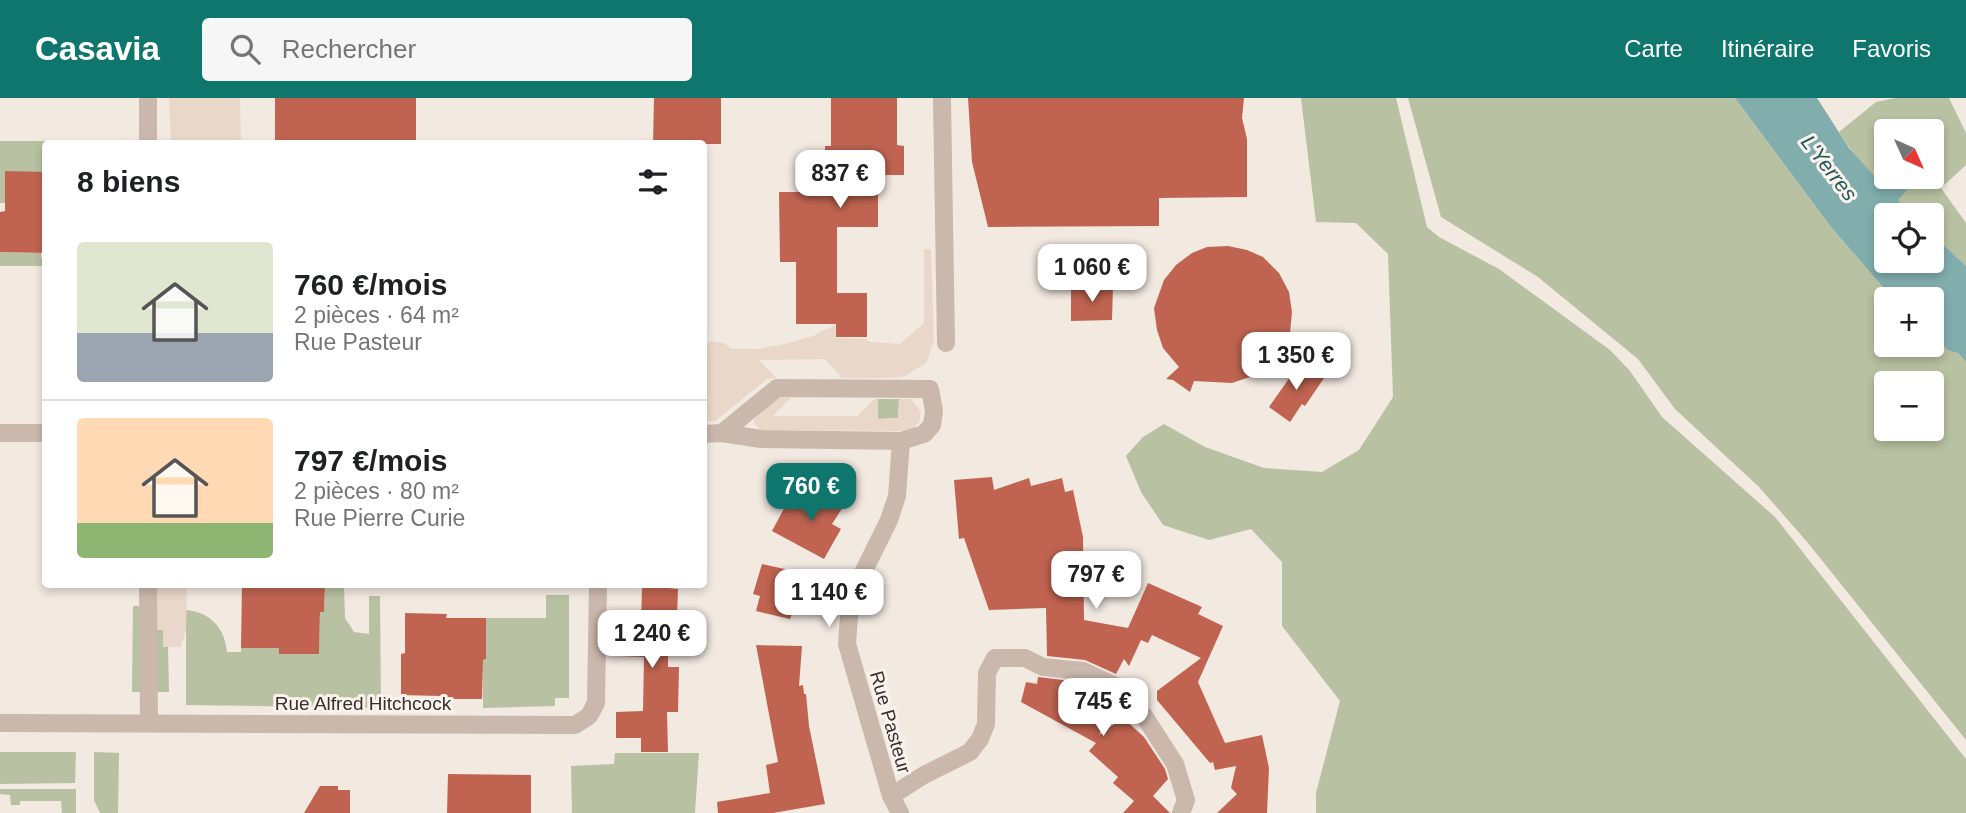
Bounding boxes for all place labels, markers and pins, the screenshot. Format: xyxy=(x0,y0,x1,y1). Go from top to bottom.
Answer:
pin: 837 € xyxy=(791,150,889,210)
pin: 1 060 € xyxy=(1027,244,1157,304)
pin: 1 350 € xyxy=(1231,332,1361,392)
pin: 760 € xyxy=(762,464,860,523)
pin: 797 € xyxy=(1047,552,1145,611)
pin: 1 140 € xyxy=(764,570,894,629)
pin: 1 240 € xyxy=(587,610,717,670)
pin: 745 € xyxy=(1054,678,1152,738)

